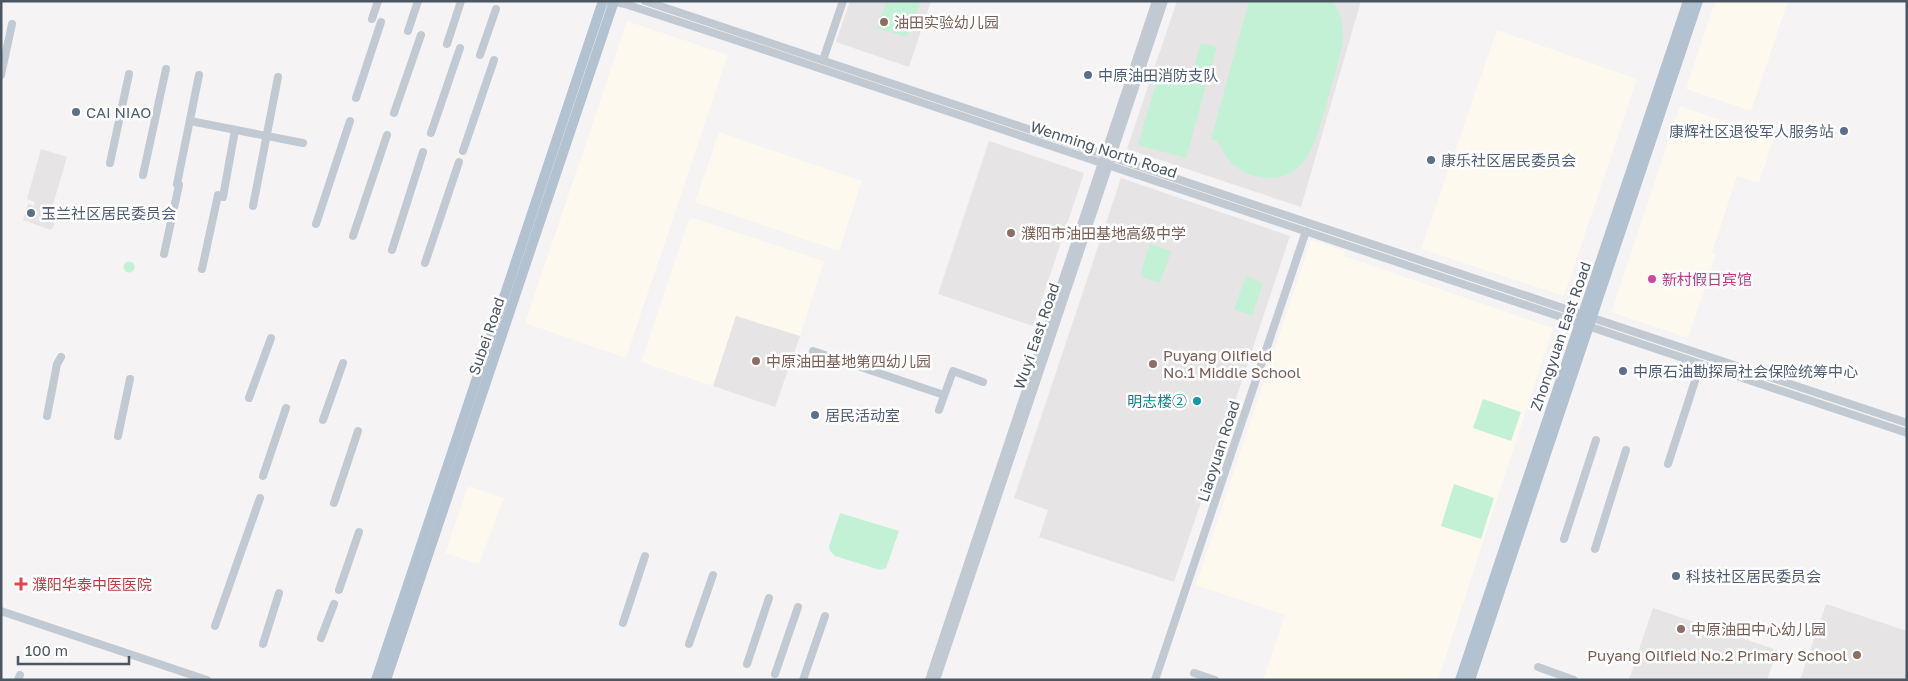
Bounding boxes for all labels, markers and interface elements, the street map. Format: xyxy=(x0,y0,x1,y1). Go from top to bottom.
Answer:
place label: 油田实验幼儿园 xyxy=(894,13,999,31)
marker: 油田实验幼儿园 xyxy=(878,16,890,28)
place label: 中原油田消防支队 xyxy=(1098,66,1218,84)
marker: 中原油田消防支队 xyxy=(1082,69,1094,81)
place label: CAI NIAO xyxy=(86,103,151,121)
marker: CAI NIAO xyxy=(70,106,82,118)
street label: Wenming North Road xyxy=(1028,117,1180,181)
place label: 康辉社区退役军人服务站 xyxy=(1669,122,1834,140)
marker: 康辉社区退役军人服务站 xyxy=(1838,125,1850,137)
place label: 康乐社区居民委员会 xyxy=(1441,151,1576,169)
marker: 康乐社区居民委员会 xyxy=(1425,154,1437,166)
place label: 玉兰社区居民委员会 xyxy=(41,204,176,222)
marker: 玉兰社区居民委员会 xyxy=(25,207,37,219)
place label: 濮阳市油田基地高级中学 xyxy=(1021,224,1186,242)
marker: 濮阳市油田基地高级中学 xyxy=(1005,227,1017,239)
street label: Zhongyuan East Road xyxy=(1526,259,1594,413)
place label: 新村假日宾馆 xyxy=(1662,270,1752,288)
marker: 新村假日宾馆 xyxy=(1646,273,1658,285)
street label: Wuyi East Road xyxy=(1009,280,1063,392)
street label: Subei Road xyxy=(464,295,508,377)
place label: Puyang Oilfield No.1 Middle School xyxy=(1163,346,1301,381)
place label: 中原油田基地第四幼儿园 xyxy=(766,352,931,370)
marker: 中原油田基地第四幼儿园 xyxy=(750,355,762,367)
marker: Puyang Oilfield No.1 Middle School xyxy=(1147,358,1159,370)
place label: 中原石油勘探局社会保险统筹中心 xyxy=(1633,362,1858,380)
marker: 中原石油勘探局社会保险统筹中心 xyxy=(1617,365,1629,377)
place label: 明志楼② xyxy=(1127,392,1187,410)
marker: 明志楼② xyxy=(1191,395,1203,407)
street label: Liaoyuan Road xyxy=(1193,398,1243,504)
place label: 居民活动室 xyxy=(825,406,900,424)
marker: 居民活动室 xyxy=(809,409,821,421)
place label: 科技社区居民委员会 xyxy=(1686,567,1821,585)
marker: 科技社区居民委员会 xyxy=(1670,570,1682,582)
place label: 濮阳华泰中医医院 xyxy=(32,575,152,593)
marker: 濮阳华泰中医医院 xyxy=(14,577,28,591)
place label: 中原油田中心幼儿园 xyxy=(1691,620,1826,638)
marker: 中原油田中心幼儿园 xyxy=(1675,623,1687,635)
scale bar xyxy=(18,634,129,666)
text: 100 m xyxy=(25,641,68,659)
place label: Puyang Oilfield No.2 Primary School xyxy=(1587,646,1847,664)
marker: Puyang Oilfield No.2 Primary School xyxy=(1851,649,1863,661)

